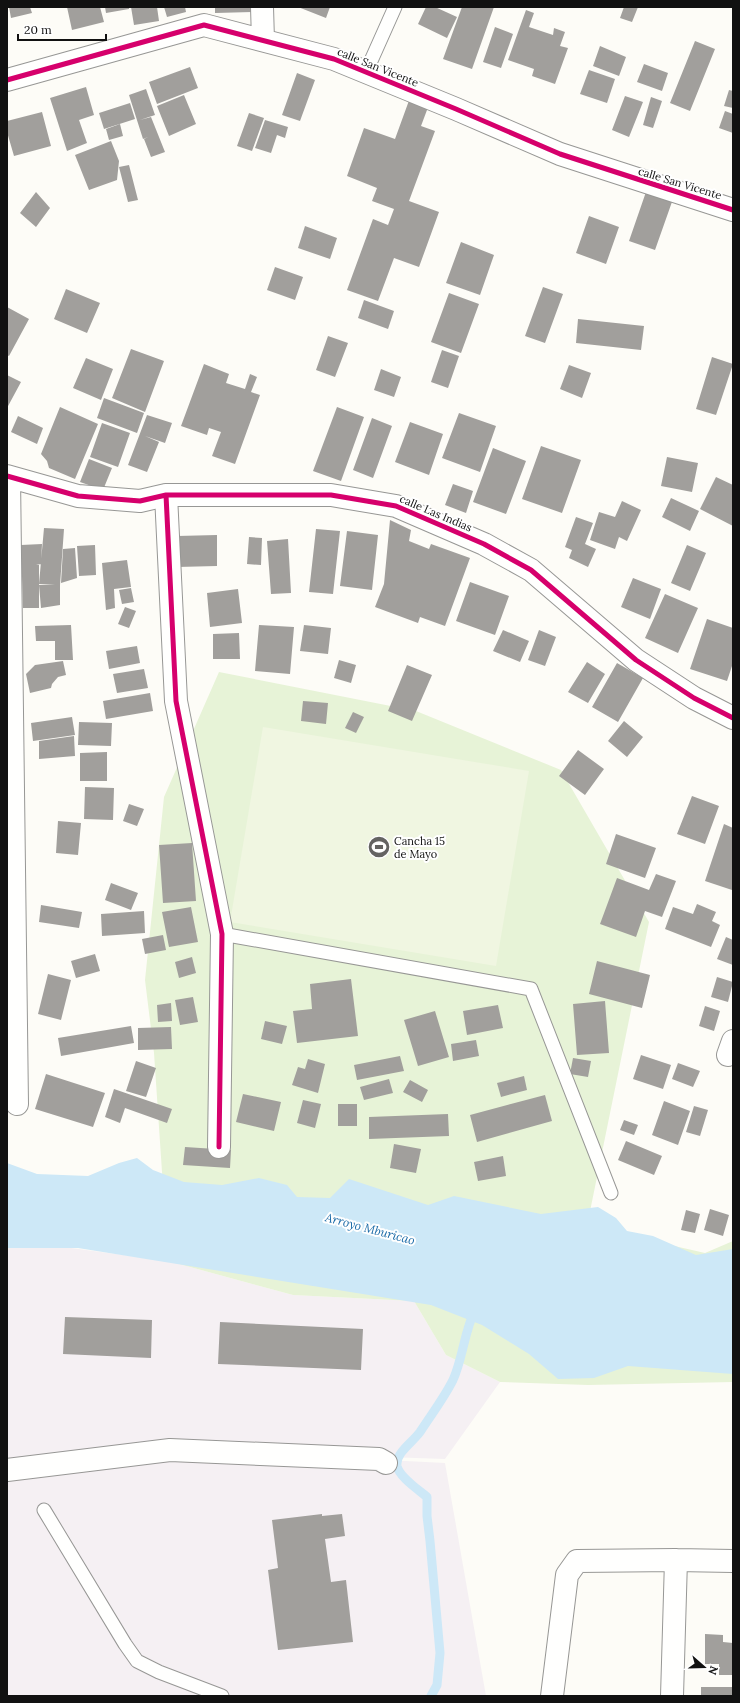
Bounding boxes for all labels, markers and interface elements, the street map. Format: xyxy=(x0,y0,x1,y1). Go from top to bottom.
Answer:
scale bar xyxy=(18,16,106,42)
text: 20 m xyxy=(24,22,52,37)
street label: calle San Vicente xyxy=(335,44,421,90)
street label: calle San Vicente xyxy=(637,164,723,202)
street label: calle Las Indias xyxy=(398,491,474,535)
sports icon: Cancha 15 de Mayo xyxy=(366,834,392,860)
place label: Cancha 15 de Mayo xyxy=(394,834,445,861)
water label: Arroyo Mburicao xyxy=(323,1209,417,1248)
north arrow xyxy=(684,1647,724,1687)
text: N xyxy=(705,1664,721,1677)

